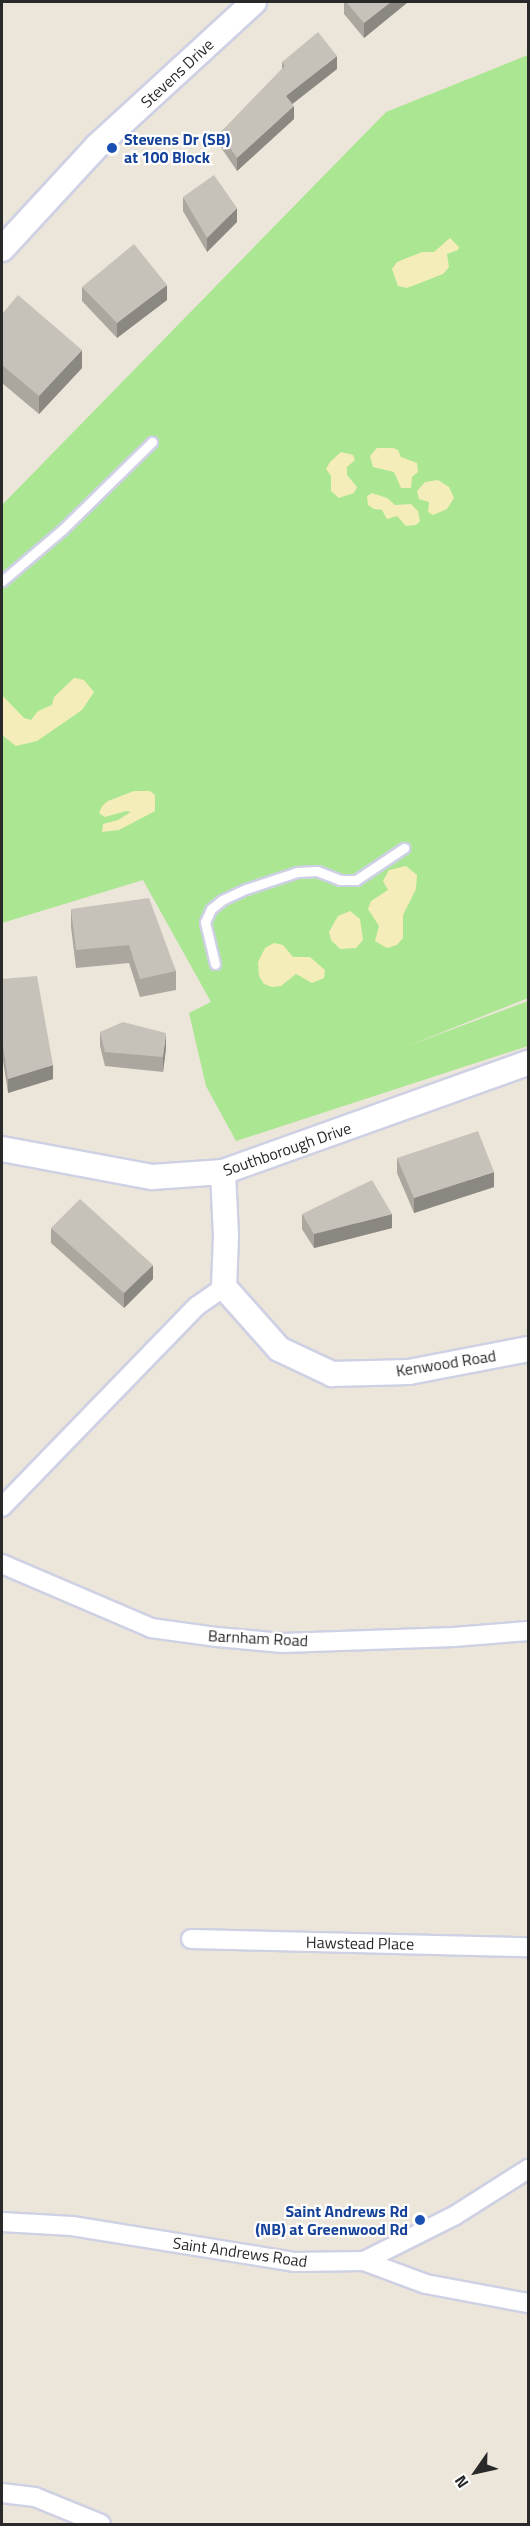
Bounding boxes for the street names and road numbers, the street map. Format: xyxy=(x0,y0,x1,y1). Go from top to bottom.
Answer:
street label: Stevens Drive xyxy=(137,35,217,111)
street label: Southborough Drive xyxy=(220,1118,354,1180)
street label: Kenwood Road xyxy=(395,1346,497,1380)
street label: Barnham Road xyxy=(207,1626,309,1650)
street label: Hawstead Place xyxy=(306,1932,414,1954)
street label: Saint Andrews Road xyxy=(172,2233,308,2271)

